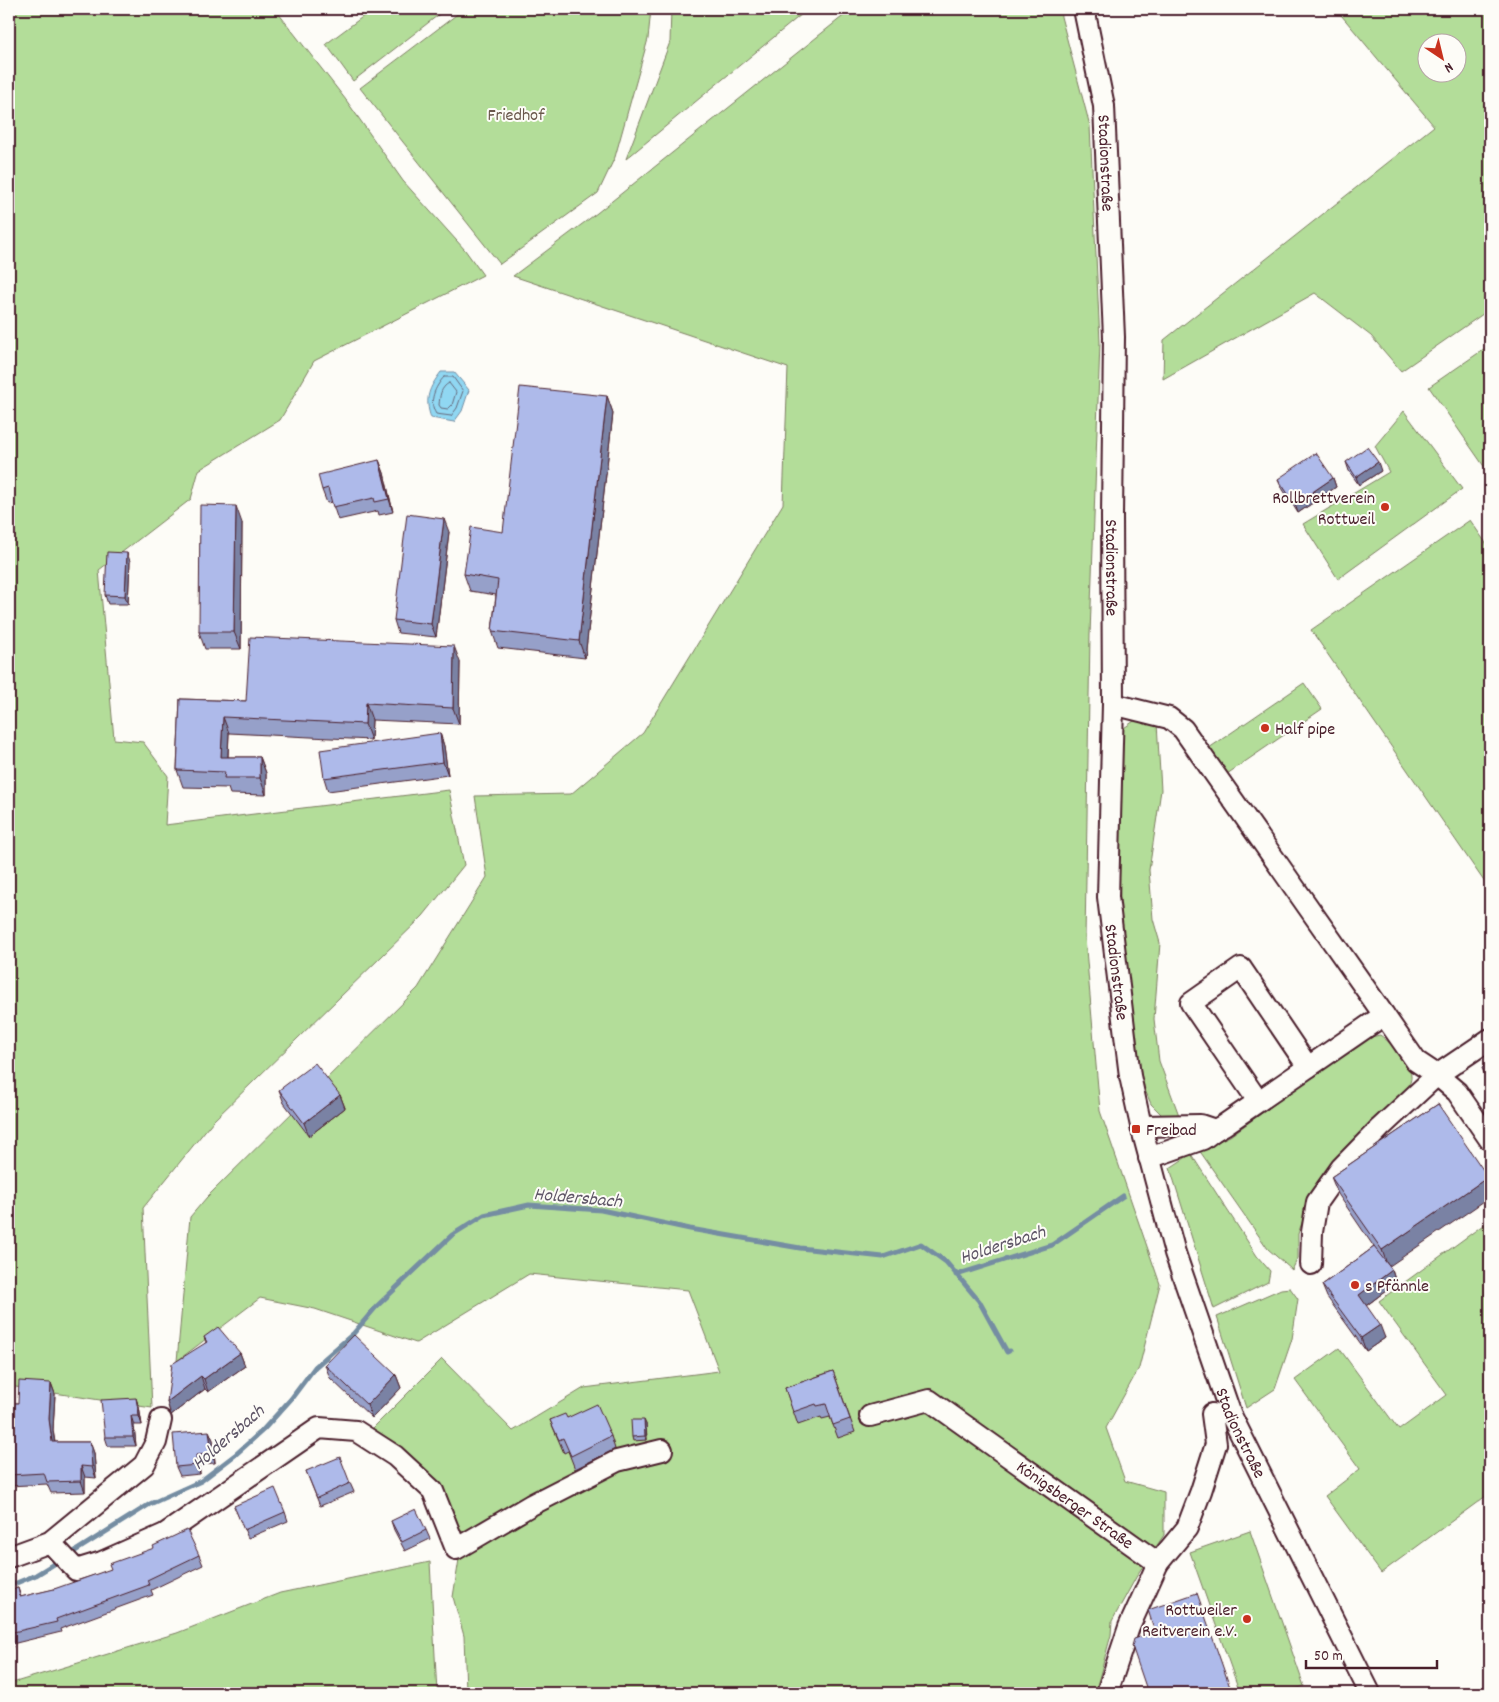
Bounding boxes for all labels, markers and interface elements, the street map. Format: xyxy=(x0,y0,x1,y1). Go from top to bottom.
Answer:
north arrow xyxy=(1416,32,1466,82)
text: N xyxy=(1440,57,1457,77)
park label: Friedhof xyxy=(488,104,545,129)
street label: Stadionstraße xyxy=(1089,114,1119,212)
place label: Rollbrettverein Rottweil xyxy=(1272,487,1376,533)
marker: Rollbrettverein Rottweil xyxy=(1379,501,1391,513)
street label: Stadionstraße xyxy=(1097,519,1123,616)
place label: Half pipe xyxy=(1275,718,1335,743)
marker: Half pipe xyxy=(1259,722,1271,734)
street label: Stadionstraße xyxy=(1096,923,1133,1022)
place label: Freibad xyxy=(1146,1119,1197,1144)
marker: Freibad xyxy=(1130,1123,1142,1135)
water label: Holdersbach xyxy=(532,1182,624,1217)
water label: Holdersbach xyxy=(957,1219,1051,1273)
place label: s Pfännle xyxy=(1365,1275,1429,1300)
marker: s Pfännle xyxy=(1349,1279,1361,1291)
street label: Stadionstraße xyxy=(1208,1385,1271,1483)
water label: Holdersbach xyxy=(187,1399,273,1478)
street label: Königsberger Straße xyxy=(1010,1456,1138,1557)
place label: Rottweiler Reitverein e.V. xyxy=(1142,1599,1237,1645)
marker: Rottweiler Reitverein e.V. xyxy=(1241,1613,1253,1625)
scale bar xyxy=(1306,1637,1438,1669)
text: 50 m xyxy=(1314,1646,1343,1668)

